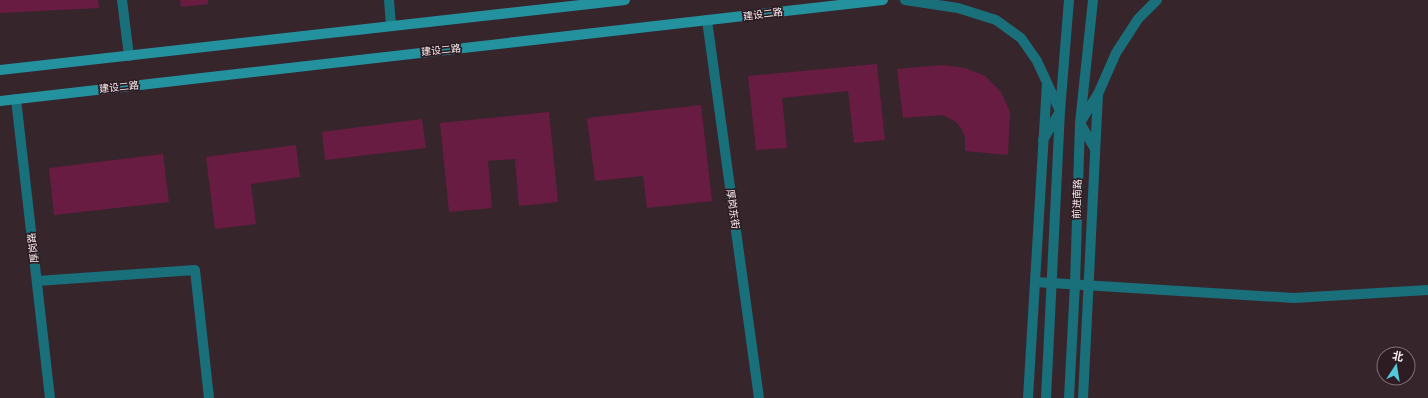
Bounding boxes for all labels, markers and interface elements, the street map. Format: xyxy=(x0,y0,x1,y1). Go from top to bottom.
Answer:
street label: 建设二路 xyxy=(742,5,784,23)
street label: 建设二路 xyxy=(420,41,462,59)
street label: 建设二路 xyxy=(98,78,140,96)
street label: 前进南路 xyxy=(1070,179,1084,219)
street label: 厚岗东街 xyxy=(724,188,742,230)
street label: 厚岗路 xyxy=(25,232,41,264)
north arrow xyxy=(1376,346,1416,386)
text: 北 xyxy=(1391,348,1405,364)

